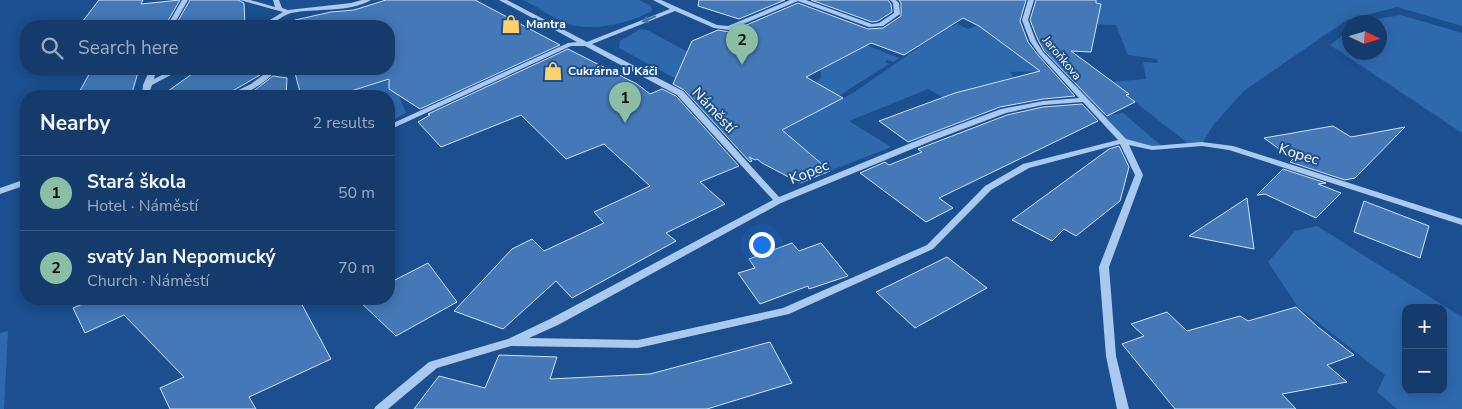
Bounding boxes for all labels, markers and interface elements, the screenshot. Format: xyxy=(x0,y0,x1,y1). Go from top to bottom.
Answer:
shop icon: Mantra xyxy=(500,13,522,35)
north arrow xyxy=(1342,15,1387,60)
place label: Mantra xyxy=(526,16,566,32)
one-way arrow xyxy=(641,16,656,24)
search box xyxy=(20,20,395,75)
pin: 2 xyxy=(726,24,758,65)
street label: Jaroňkova xyxy=(1038,32,1085,83)
icon: search xyxy=(38,34,66,62)
text: Search here xyxy=(78,35,179,61)
shop icon: Cukrárna U Káči xyxy=(542,60,564,82)
place label: Cukrárna U Káči xyxy=(568,63,657,79)
pin: 1 xyxy=(609,82,641,123)
street label: Náměstí xyxy=(688,83,741,138)
text: Nearby xyxy=(40,109,110,137)
text: 2 results xyxy=(313,112,375,134)
street label: Kopec xyxy=(1276,138,1322,170)
street label: Kopec xyxy=(786,155,832,189)
text: Stará škola xyxy=(87,169,186,195)
text: 1 xyxy=(51,182,61,204)
text: 50 m xyxy=(338,182,375,204)
text: Hotel · Náměstí xyxy=(87,195,198,217)
your location xyxy=(749,232,775,258)
text: svatý Jan Nepomucký xyxy=(87,244,276,270)
text: 2 xyxy=(51,257,61,279)
text: 70 m xyxy=(338,257,375,279)
text: Church · Náměstí xyxy=(87,270,209,292)
map controls xyxy=(1402,304,1447,394)
button: + xyxy=(1402,304,1447,349)
button: − xyxy=(1402,349,1447,394)

